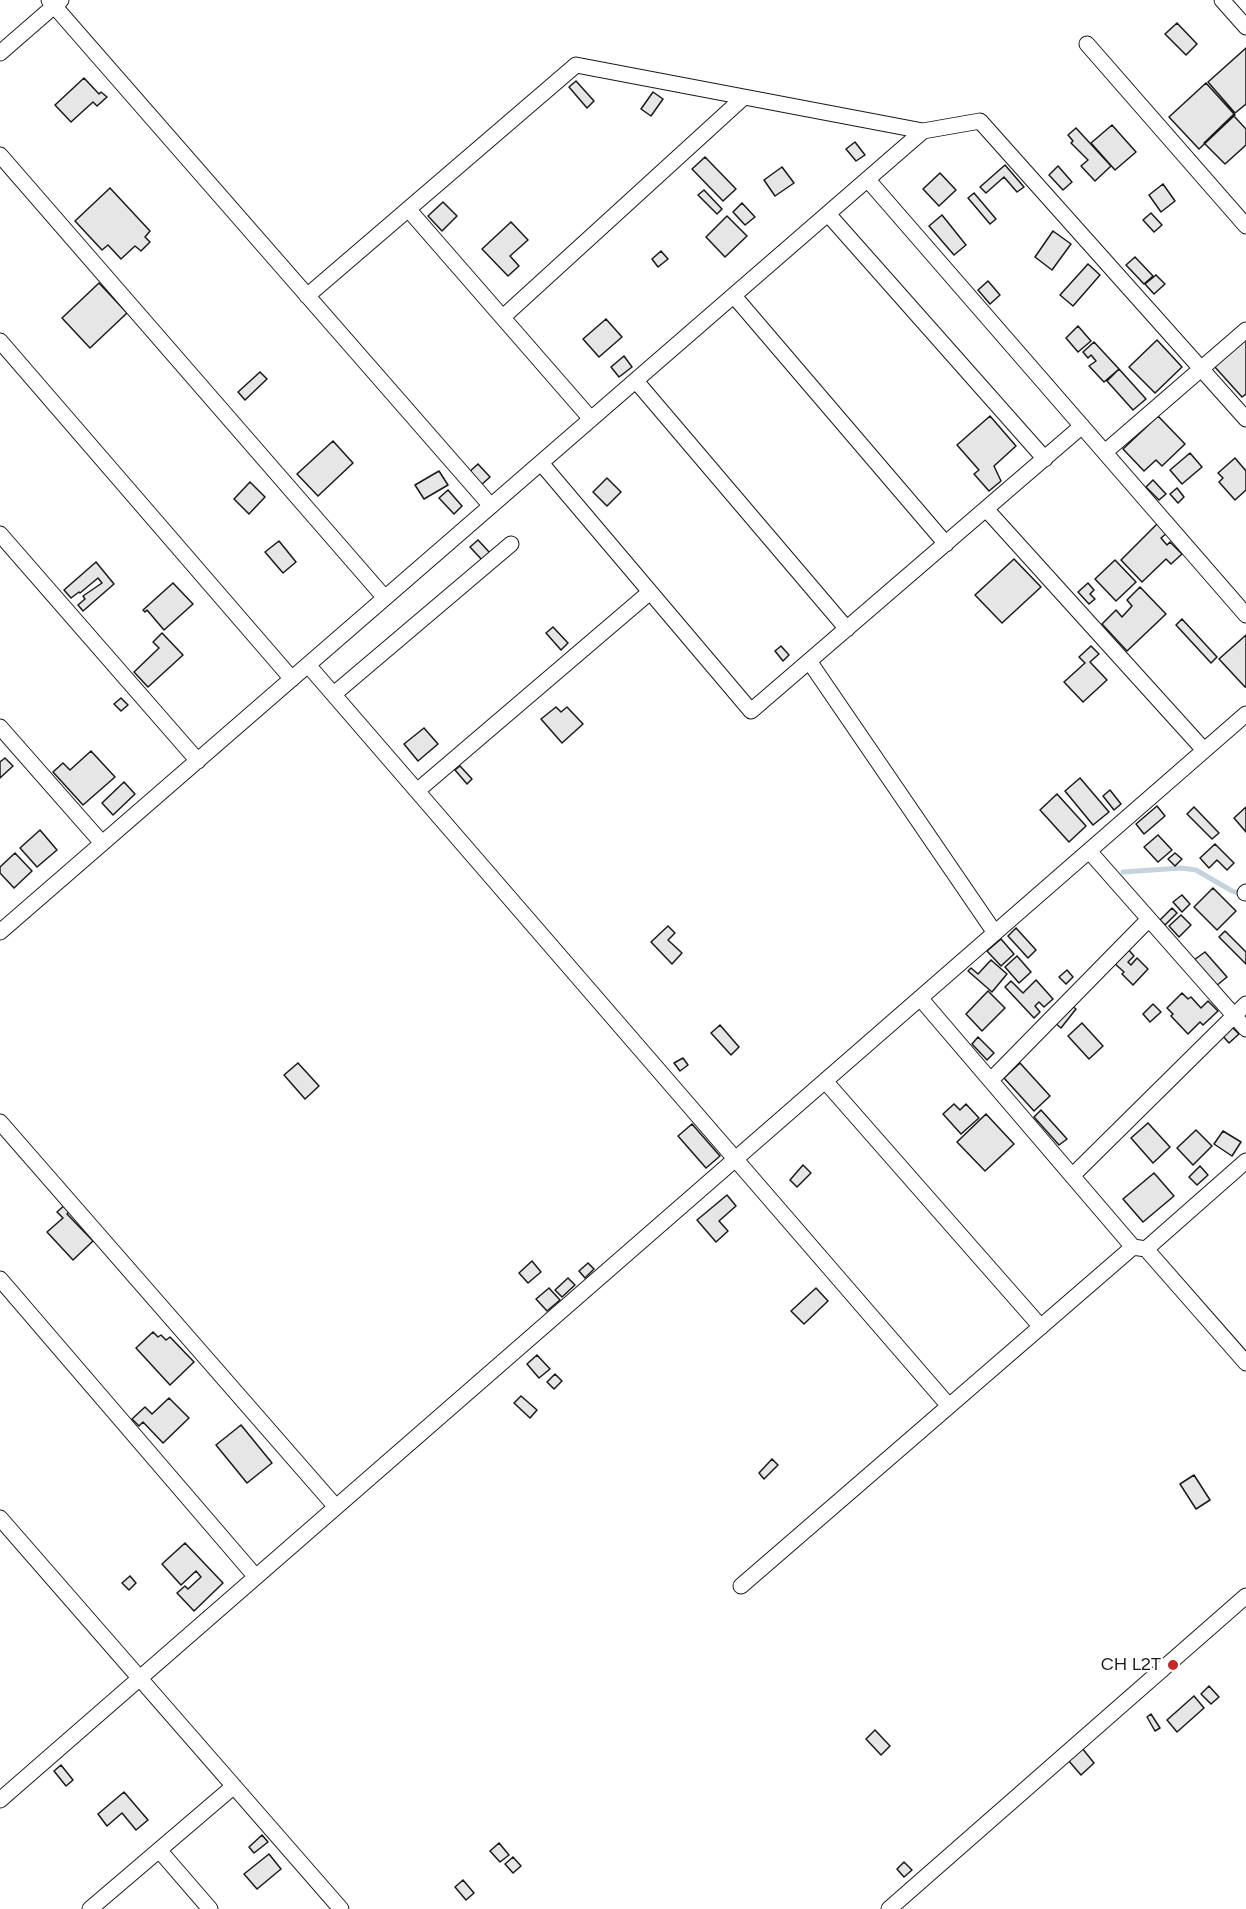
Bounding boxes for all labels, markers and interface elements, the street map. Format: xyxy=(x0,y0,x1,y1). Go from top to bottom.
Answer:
place label: CH L2T xyxy=(1101,1654,1161,1676)
marker: CH L2T xyxy=(1166,1658,1180,1672)

